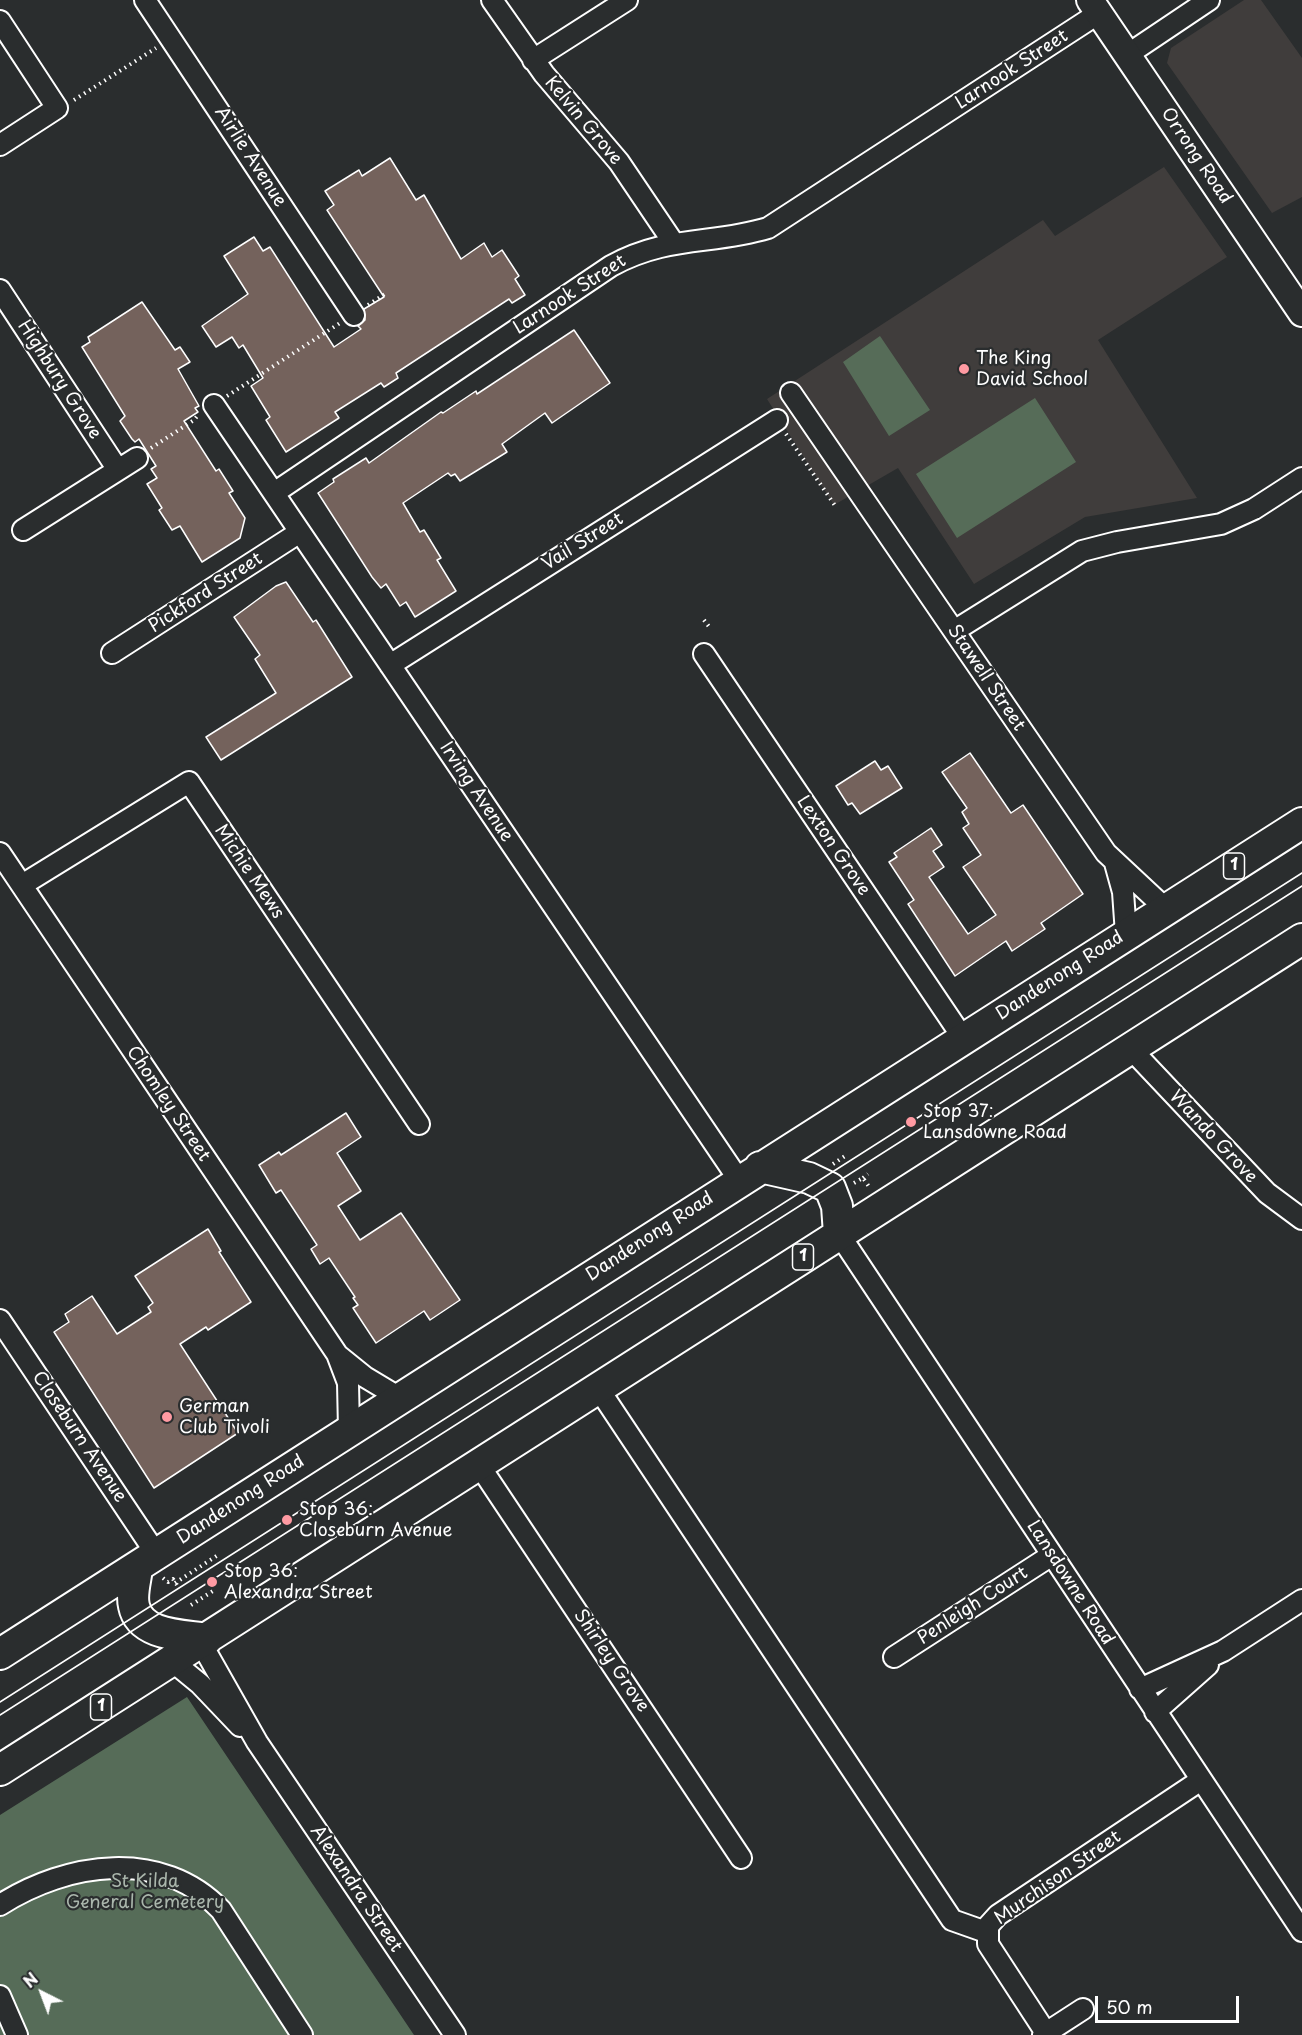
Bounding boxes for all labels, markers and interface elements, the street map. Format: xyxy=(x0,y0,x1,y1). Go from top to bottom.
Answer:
street label: Larnook Street xyxy=(952,26,1072,114)
street label: Kelvin Grove xyxy=(540,72,626,170)
street label: Airlie Avenue xyxy=(210,103,290,211)
street label: Orrong Road xyxy=(1156,104,1236,208)
street label: Larnook Street xyxy=(510,251,630,339)
street label: Highbury Grove xyxy=(13,317,105,443)
place label: The King David School xyxy=(976,348,1088,391)
marker: The King David School xyxy=(957,362,971,376)
street label: Vail Street xyxy=(538,509,628,575)
street label: Pickford Street xyxy=(145,548,267,638)
street label: Stawell Street xyxy=(943,621,1029,735)
street label: Irving Avenue xyxy=(435,738,517,846)
street label: Lexton Grove xyxy=(792,792,874,900)
street label: Michie Mews xyxy=(210,821,288,923)
road number: 1 xyxy=(1224,853,1244,879)
street label: Dandenong Road xyxy=(992,927,1128,1025)
street label: Chomley Street xyxy=(121,1042,215,1166)
street label: Wando Grove xyxy=(1165,1086,1261,1188)
place label: Stop 37: Lansdowne Road xyxy=(923,1101,1067,1144)
marker: Stop 37: Lansdowne Road xyxy=(904,1115,918,1129)
street label: Dandenong Road xyxy=(582,1188,718,1286)
road number: 1 xyxy=(792,1244,814,1270)
street label: Closeburn Avenue xyxy=(27,1367,131,1507)
place label: German Club Tivoli xyxy=(179,1396,270,1438)
marker: German Club Tivoli xyxy=(160,1410,174,1424)
street label: Dandenong Road xyxy=(173,1451,309,1549)
place label: Stop 36: Closeburn Avenue xyxy=(299,1499,452,1541)
marker: Stop 36: Closeburn Avenue xyxy=(280,1513,294,1527)
street label: Lansdowne Road xyxy=(1022,1517,1118,1649)
place label: Stop 36: Alexandra Street xyxy=(224,1561,372,1604)
street label: Penleigh Court xyxy=(914,1562,1032,1650)
marker: Stop 36: Alexandra Street xyxy=(205,1575,219,1589)
street label: Shirley Grove xyxy=(569,1606,653,1716)
road number: 1 xyxy=(90,1694,112,1720)
street label: Alexandra Street xyxy=(306,1821,406,1957)
street label: Murchison Street xyxy=(991,1826,1125,1930)
park label: St Kilda General Cemetery xyxy=(66,1871,224,1914)
north arrow xyxy=(12,1963,72,2023)
text: N xyxy=(17,1966,43,1993)
scale bar xyxy=(1098,1984,1242,2022)
text: 50 m xyxy=(1106,1993,1153,2020)

